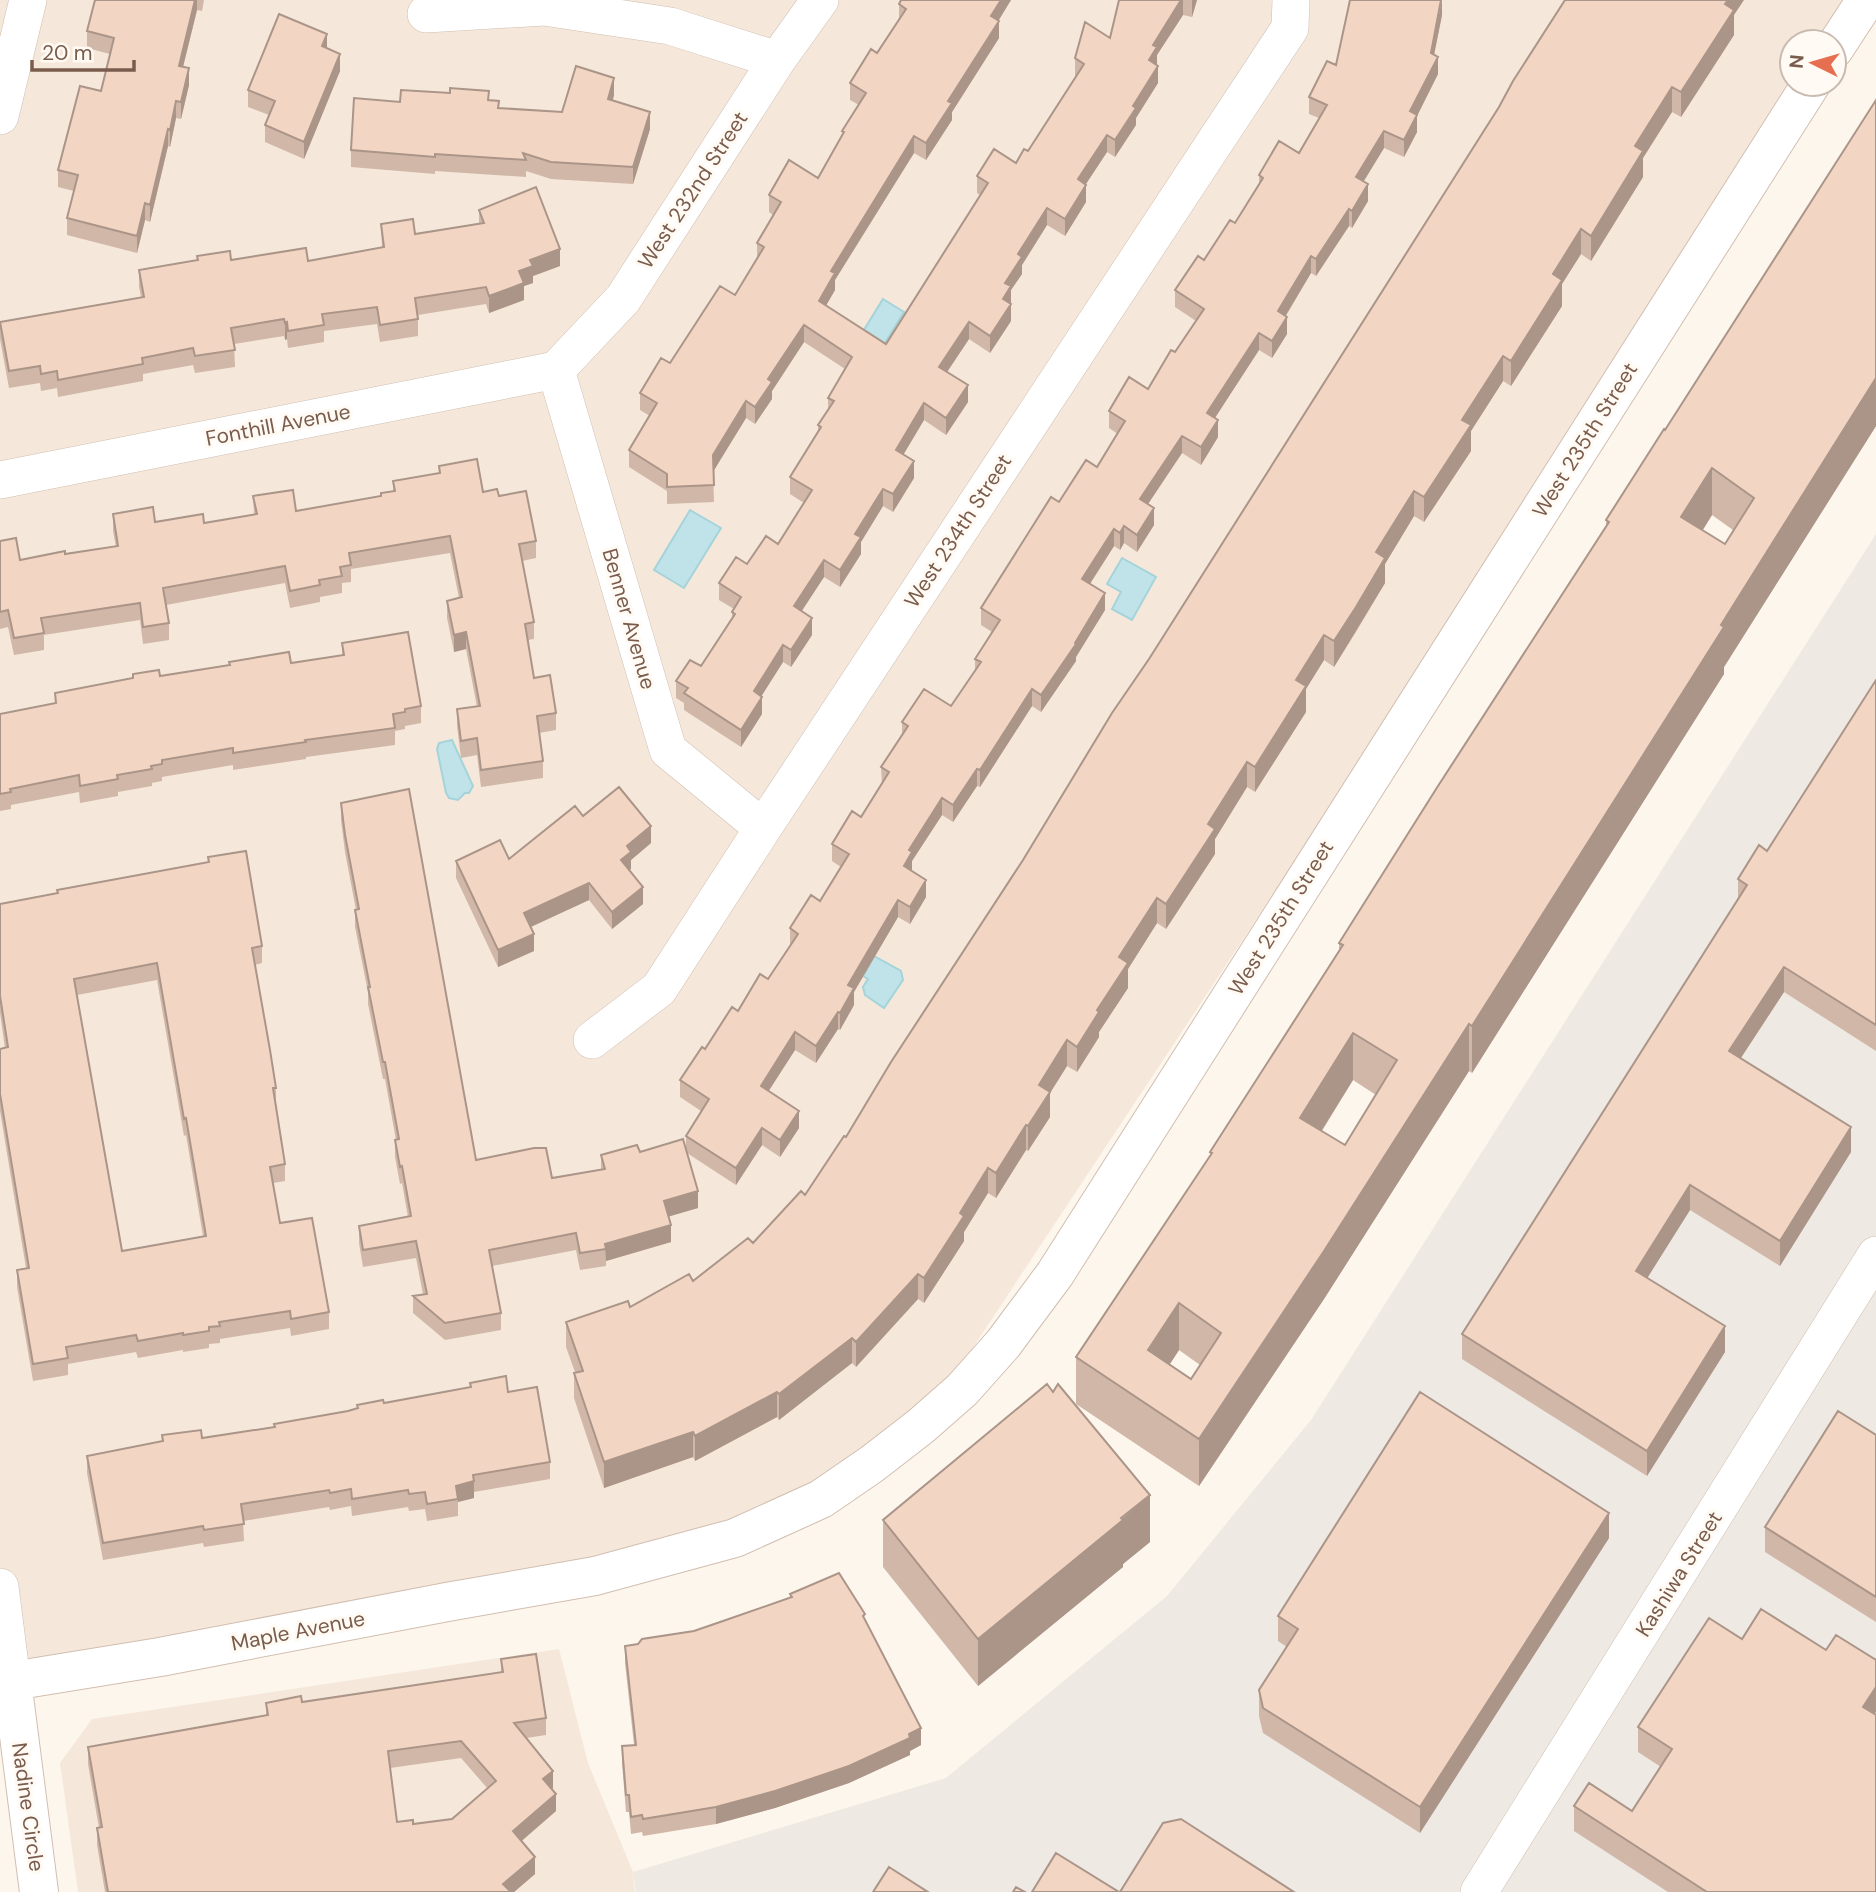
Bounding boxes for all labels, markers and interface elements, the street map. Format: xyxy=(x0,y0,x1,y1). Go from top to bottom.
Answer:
scale bar xyxy=(32,28,133,72)
north arrow xyxy=(1778,28,1848,98)
text: 20 m xyxy=(42,39,93,67)
text: N xyxy=(1784,54,1810,70)
street label: West 232nd Street xyxy=(632,106,754,274)
street label: West 235th Street xyxy=(1526,357,1644,523)
street label: Fonthill Avenue xyxy=(203,397,353,453)
street label: West 234th Street xyxy=(898,449,1018,613)
street label: Benner Avenue xyxy=(596,545,663,693)
street label: West 235th Street xyxy=(1222,835,1340,1001)
street label: Kashiwa Street xyxy=(1629,1506,1729,1642)
street label: Maple Avenue xyxy=(229,1604,367,1658)
street label: Nadine Circle xyxy=(5,1741,51,1873)

